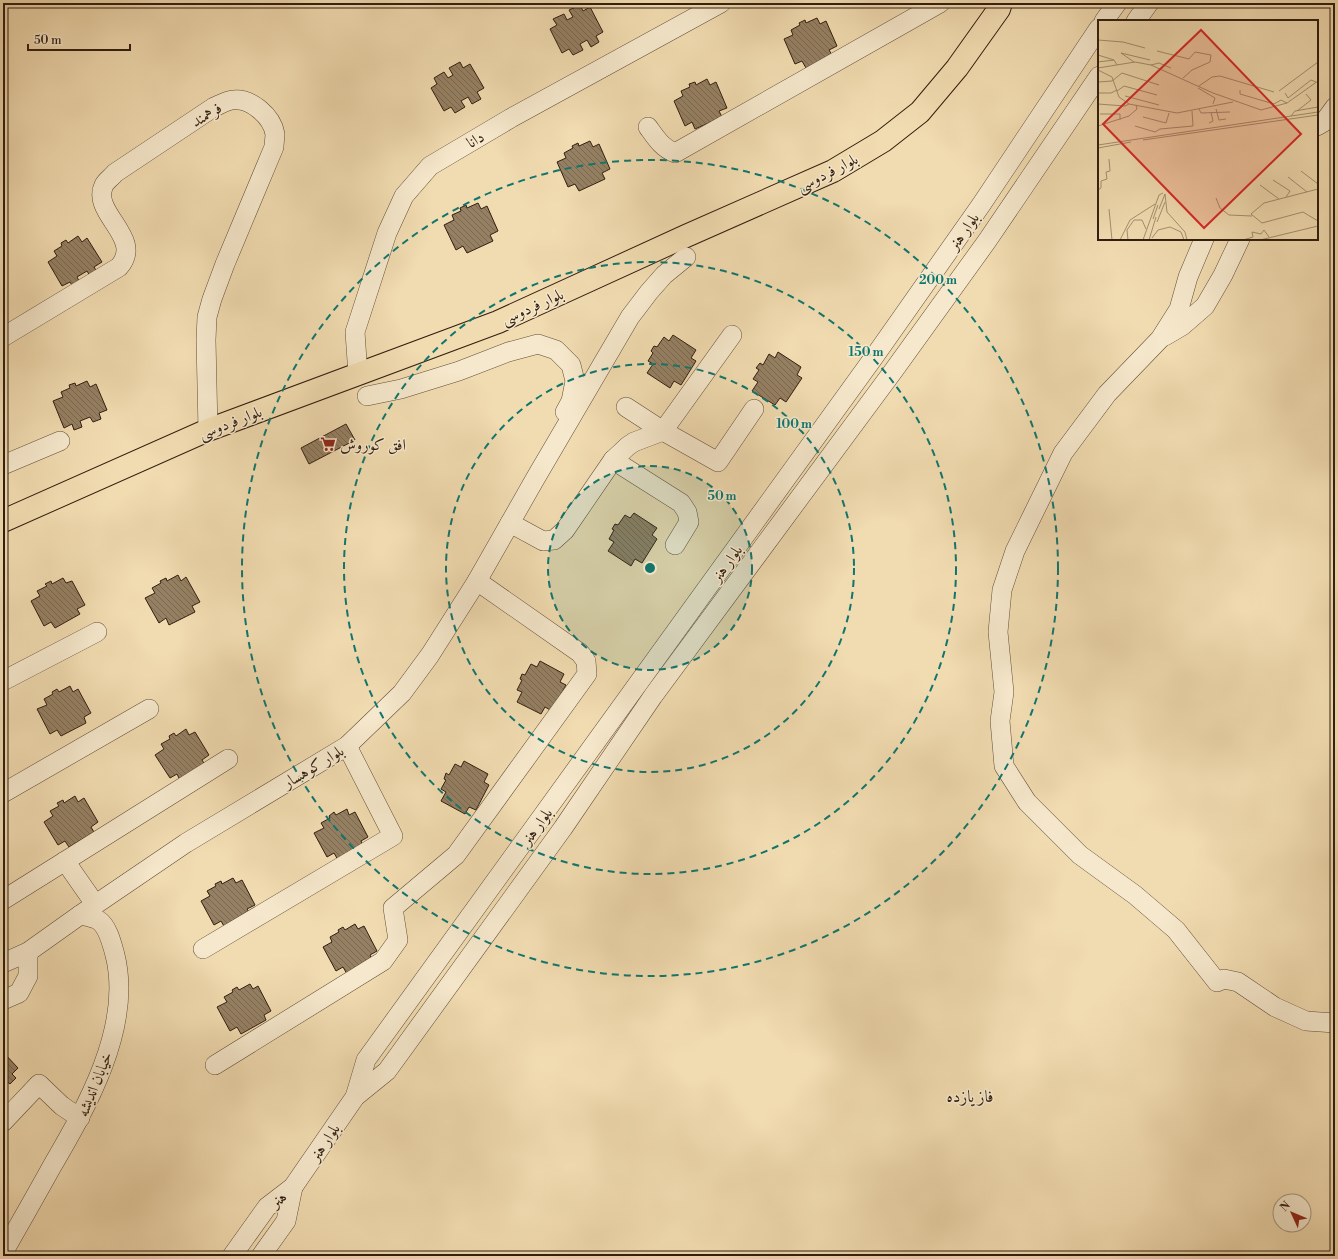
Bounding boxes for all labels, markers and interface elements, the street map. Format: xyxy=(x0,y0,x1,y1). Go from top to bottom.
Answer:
inset map xyxy=(1098,20,1318,240)
scale bar xyxy=(28,26,130,52)
text: 50 m xyxy=(34,33,62,48)
street label: فرهمند xyxy=(188,98,226,132)
street label: دانا xyxy=(463,127,488,153)
street label: بلوار فردوسی xyxy=(793,149,862,198)
street label: بلوار هنر xyxy=(943,209,984,256)
text: 200 m xyxy=(919,273,957,288)
street label: بلوار فردوسی xyxy=(498,284,567,330)
text: 150 m xyxy=(849,345,883,360)
street label: بلوار فردوسی xyxy=(196,402,265,445)
text: 100 m xyxy=(776,417,812,432)
supermarket icon: افق کوروش xyxy=(319,435,337,453)
place label: افق کوروش xyxy=(340,435,406,455)
text: 50 m xyxy=(707,489,737,504)
street label: بلوار هنر xyxy=(705,541,747,588)
centre of rings xyxy=(643,561,657,575)
street label: بلوار کوهسار xyxy=(278,741,348,794)
street label: بلوار هنر xyxy=(515,804,557,851)
street label: خیابان اندیشه xyxy=(73,1049,117,1120)
district label: فاز یازده xyxy=(946,1086,994,1108)
street label: بلوار هنر xyxy=(304,1120,345,1167)
street label: هنر xyxy=(265,1187,291,1214)
north arrow xyxy=(1272,1193,1312,1233)
text: N xyxy=(1277,1199,1294,1215)

